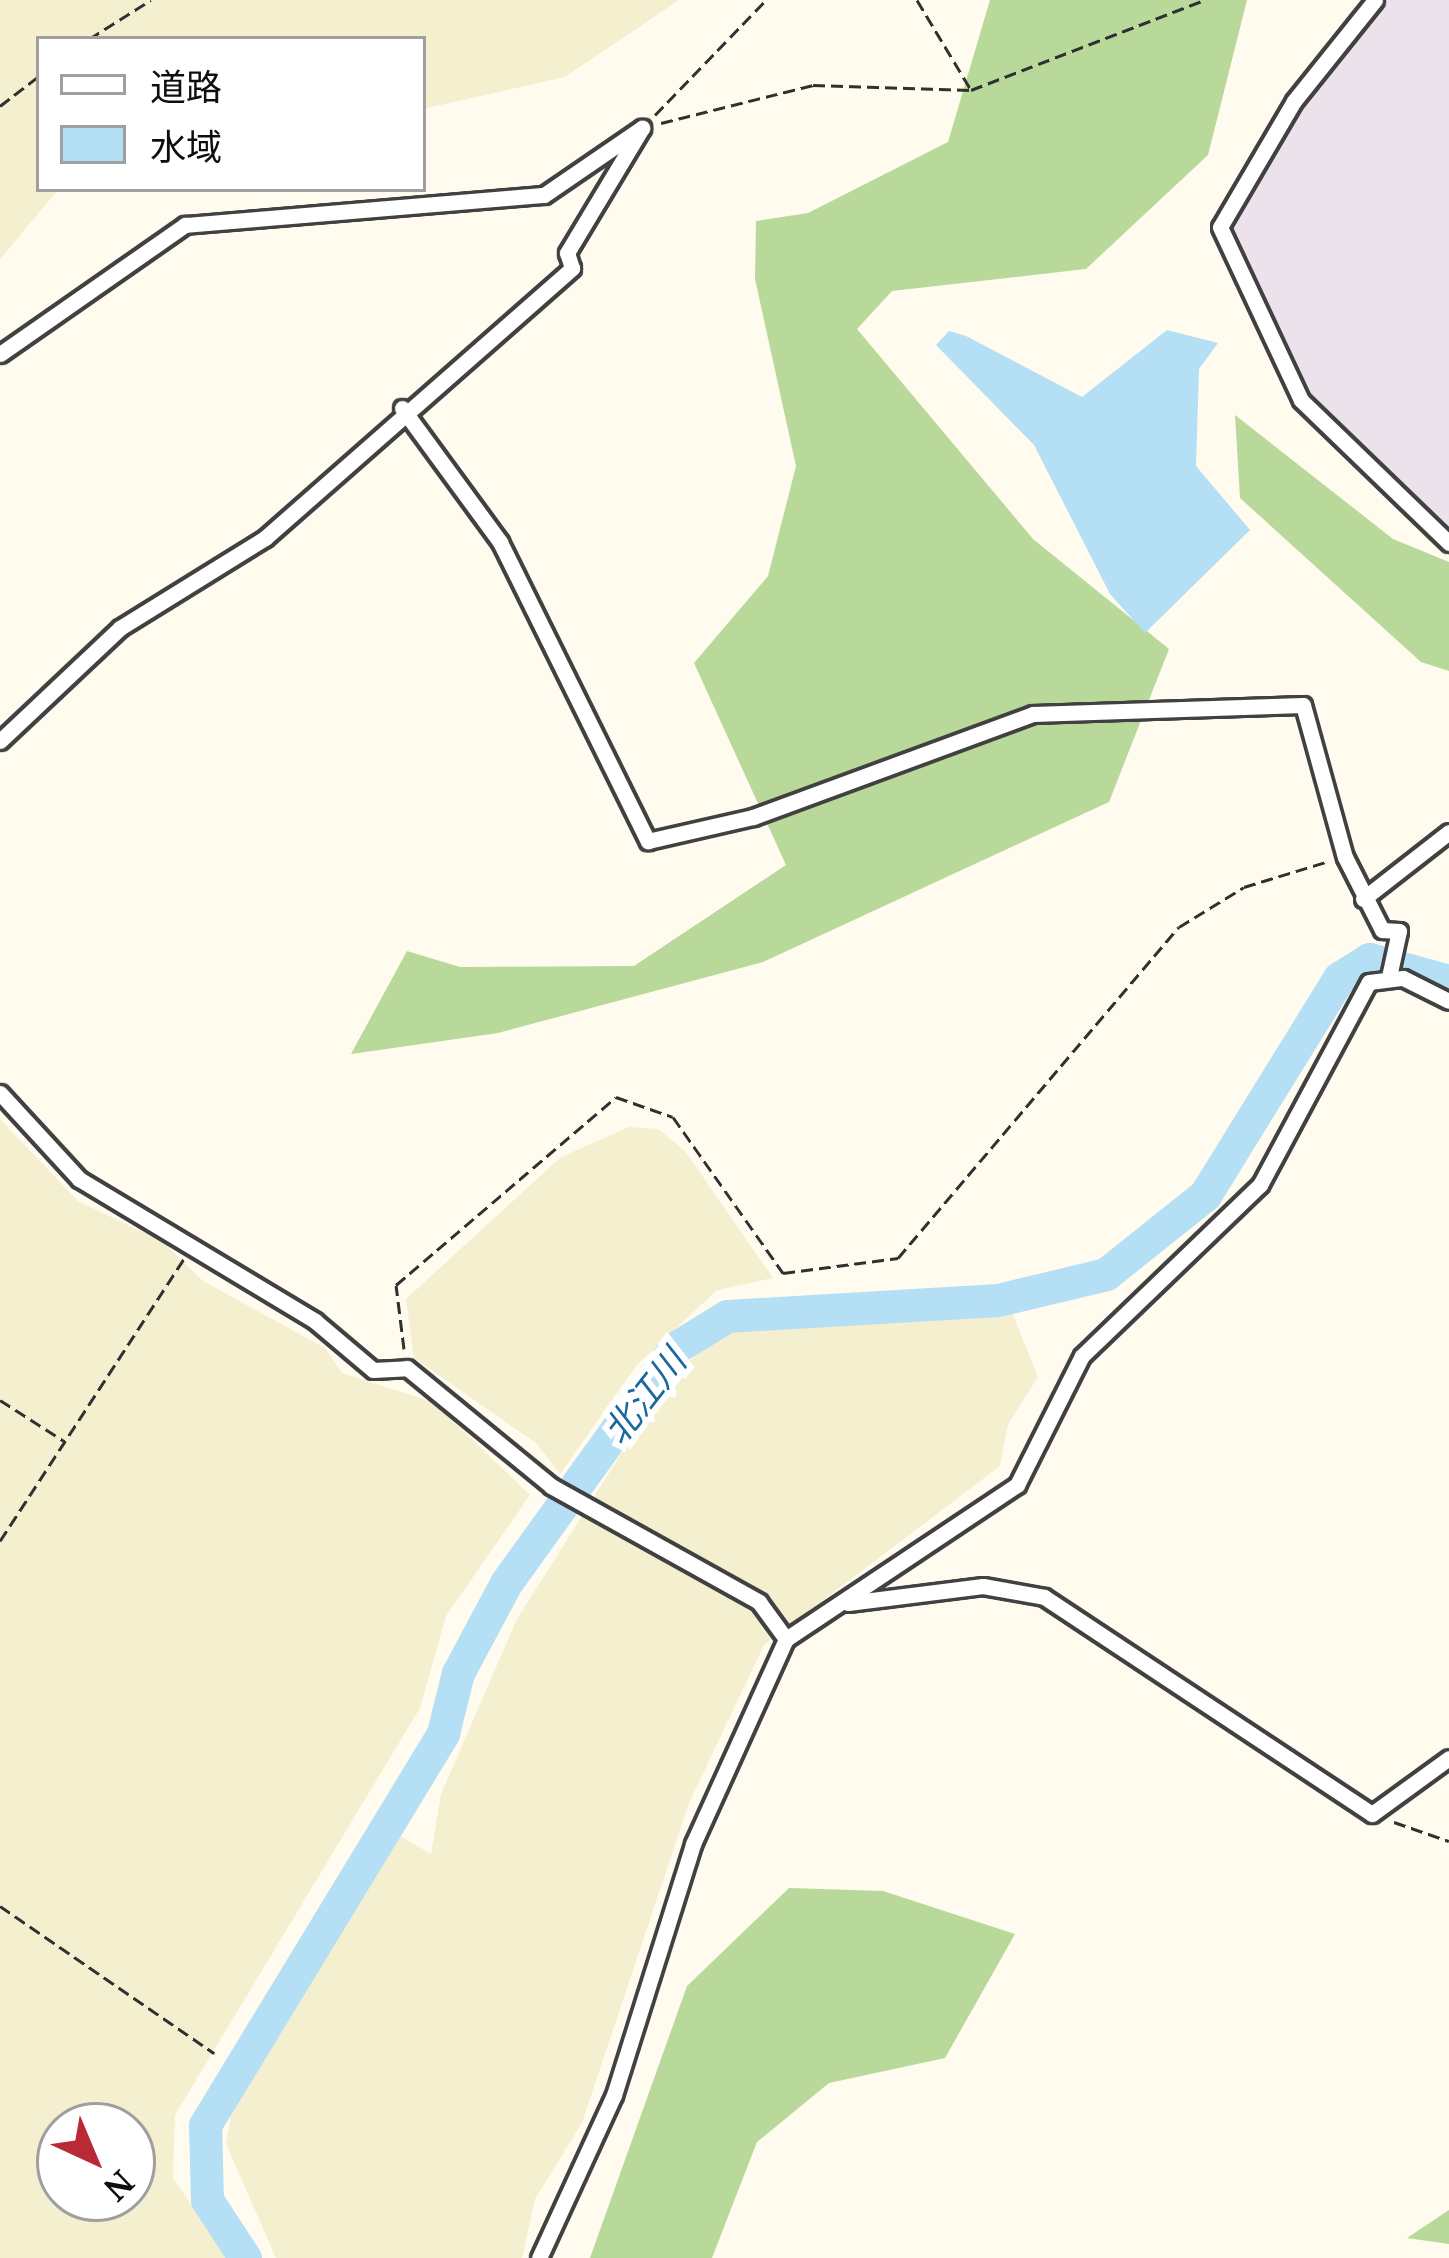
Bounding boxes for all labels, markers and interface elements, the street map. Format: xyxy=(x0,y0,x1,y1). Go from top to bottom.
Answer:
legend xyxy=(36,36,426,192)
text: 道路 xyxy=(150,62,222,111)
text: 水域 xyxy=(150,122,222,171)
water label: 北江川 xyxy=(594,1340,694,1452)
north arrow xyxy=(36,2102,156,2222)
text: N xyxy=(94,2161,144,2211)

